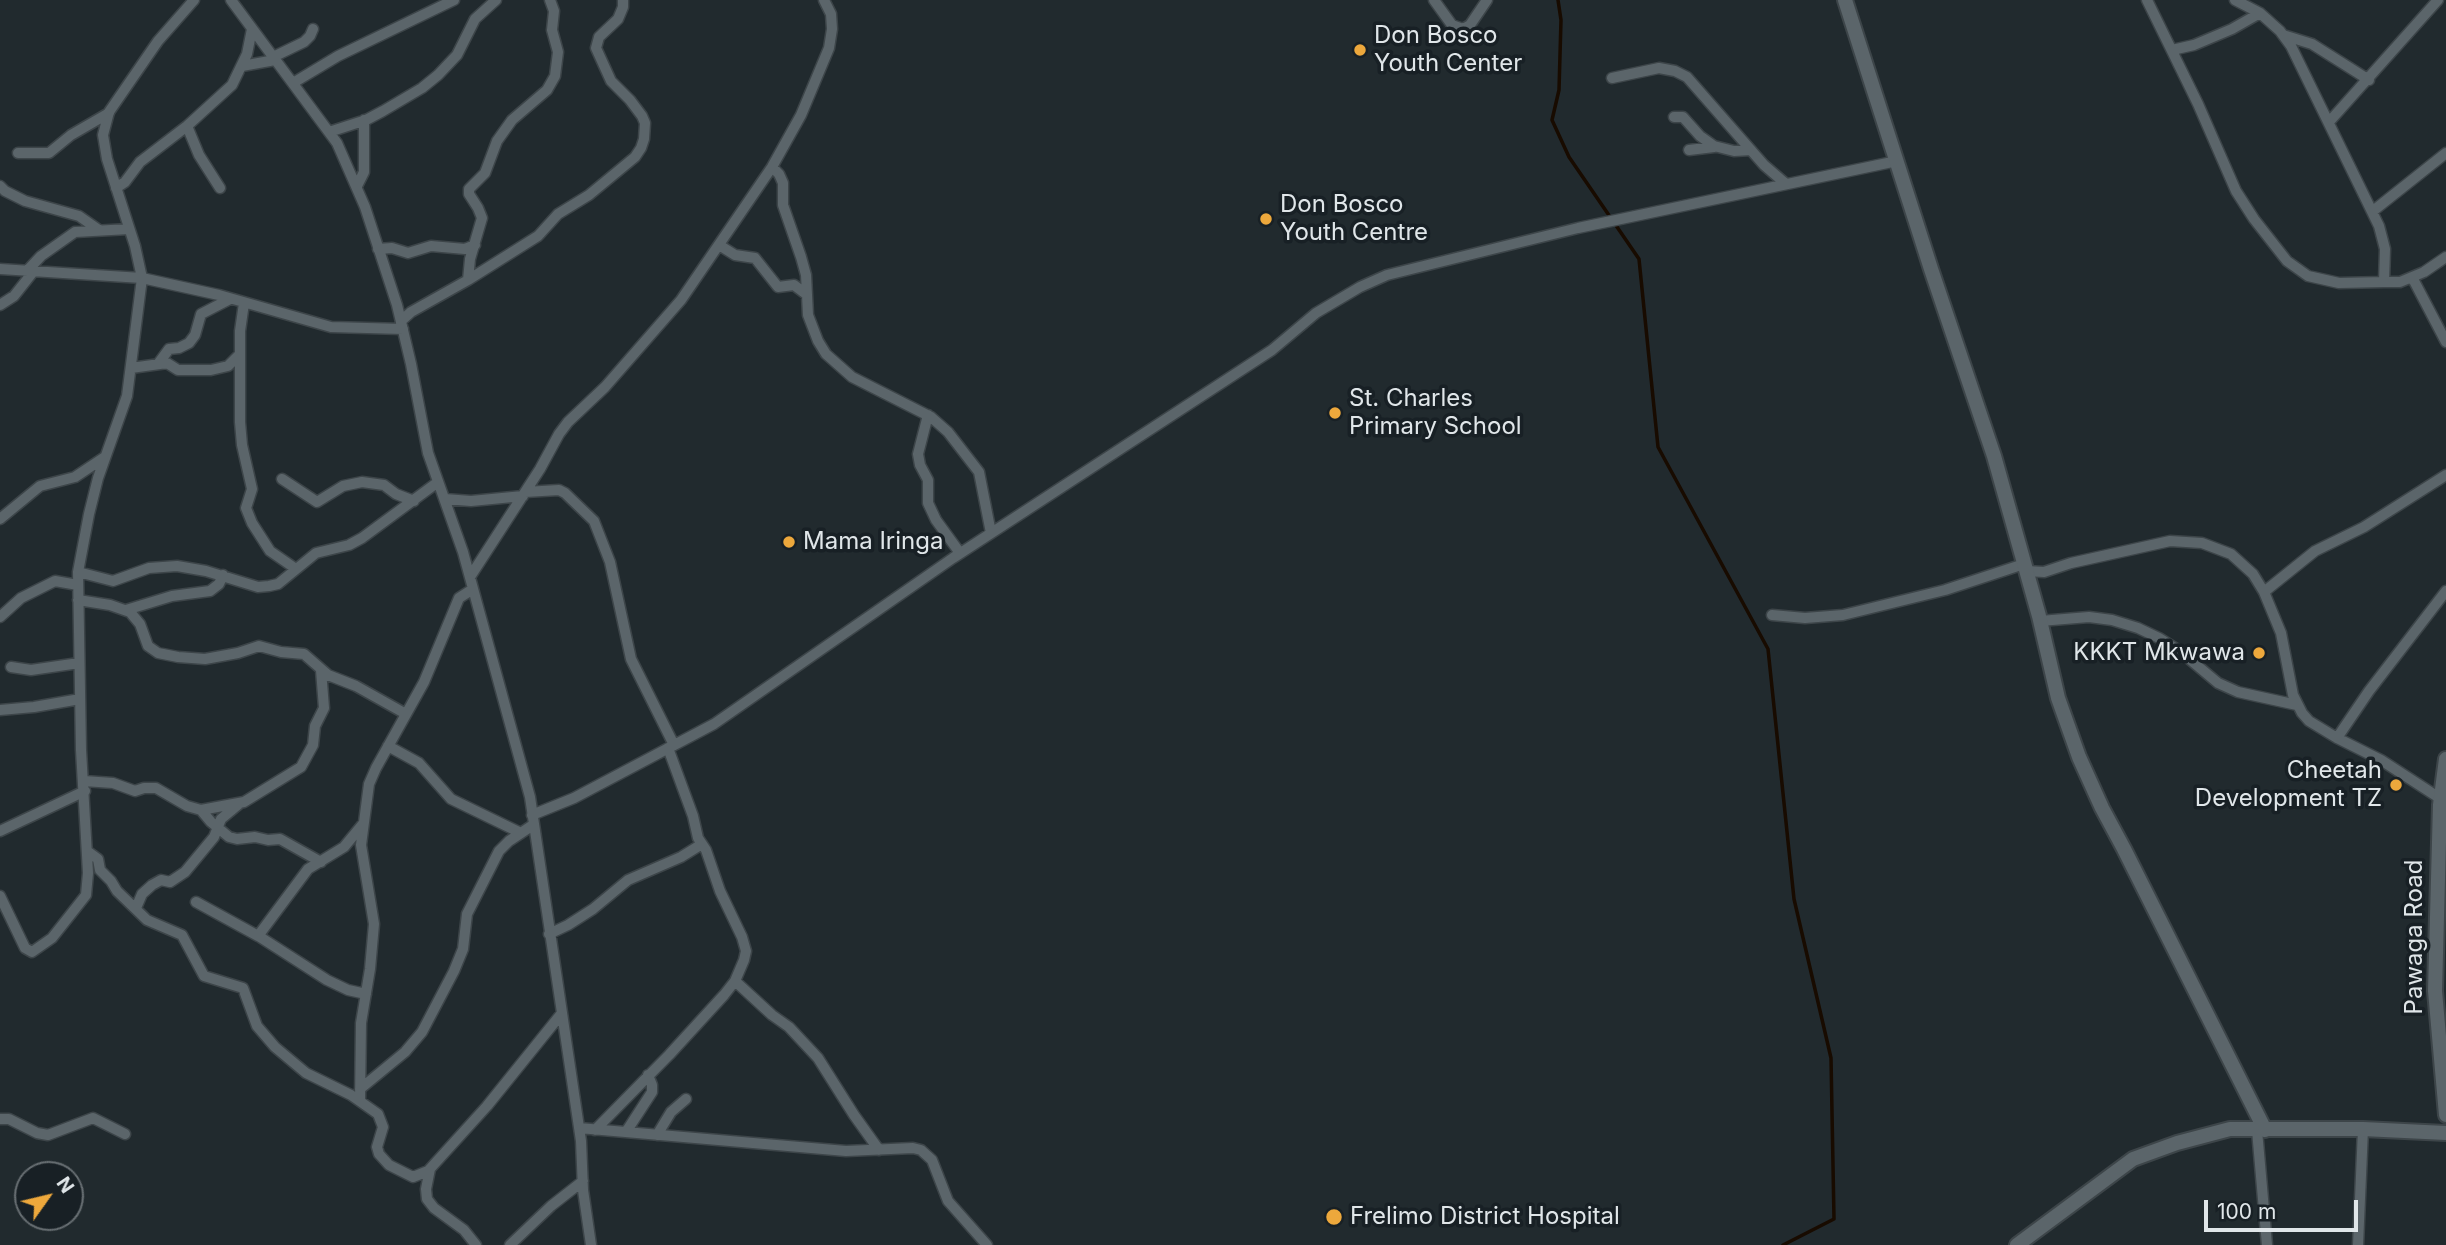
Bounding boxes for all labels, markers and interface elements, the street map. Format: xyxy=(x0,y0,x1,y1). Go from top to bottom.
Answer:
place label: Don Bosco Youth Center xyxy=(1374,22,1522,78)
marker: Don Bosco Youth Center xyxy=(1352,42,1368,58)
place label: Don Bosco Youth Centre xyxy=(1280,191,1428,247)
marker: Don Bosco Youth Centre xyxy=(1258,211,1274,227)
place label: St. Charles Primary School xyxy=(1349,385,1522,441)
marker: St. Charles Primary School xyxy=(1327,405,1343,421)
place label: Mama Iringa xyxy=(803,528,943,556)
marker: Mama Iringa xyxy=(781,534,797,550)
place label: KKKT Mkwawa xyxy=(2073,639,2245,667)
marker: KKKT Mkwawa xyxy=(2251,645,2267,661)
place label: Cheetah Development TZ xyxy=(2195,757,2382,813)
marker: Cheetah Development TZ xyxy=(2388,777,2404,793)
street label: Pawaga Road xyxy=(2401,860,2429,1014)
north arrow xyxy=(14,1161,84,1231)
text: N xyxy=(52,1173,79,1198)
scale bar xyxy=(2208,1186,2362,1230)
text: 100 m xyxy=(2217,1199,2276,1224)
place label: Frelimo District Hospital xyxy=(1350,1203,1620,1231)
marker: Frelimo District Hospital xyxy=(1324,1207,1344,1227)

